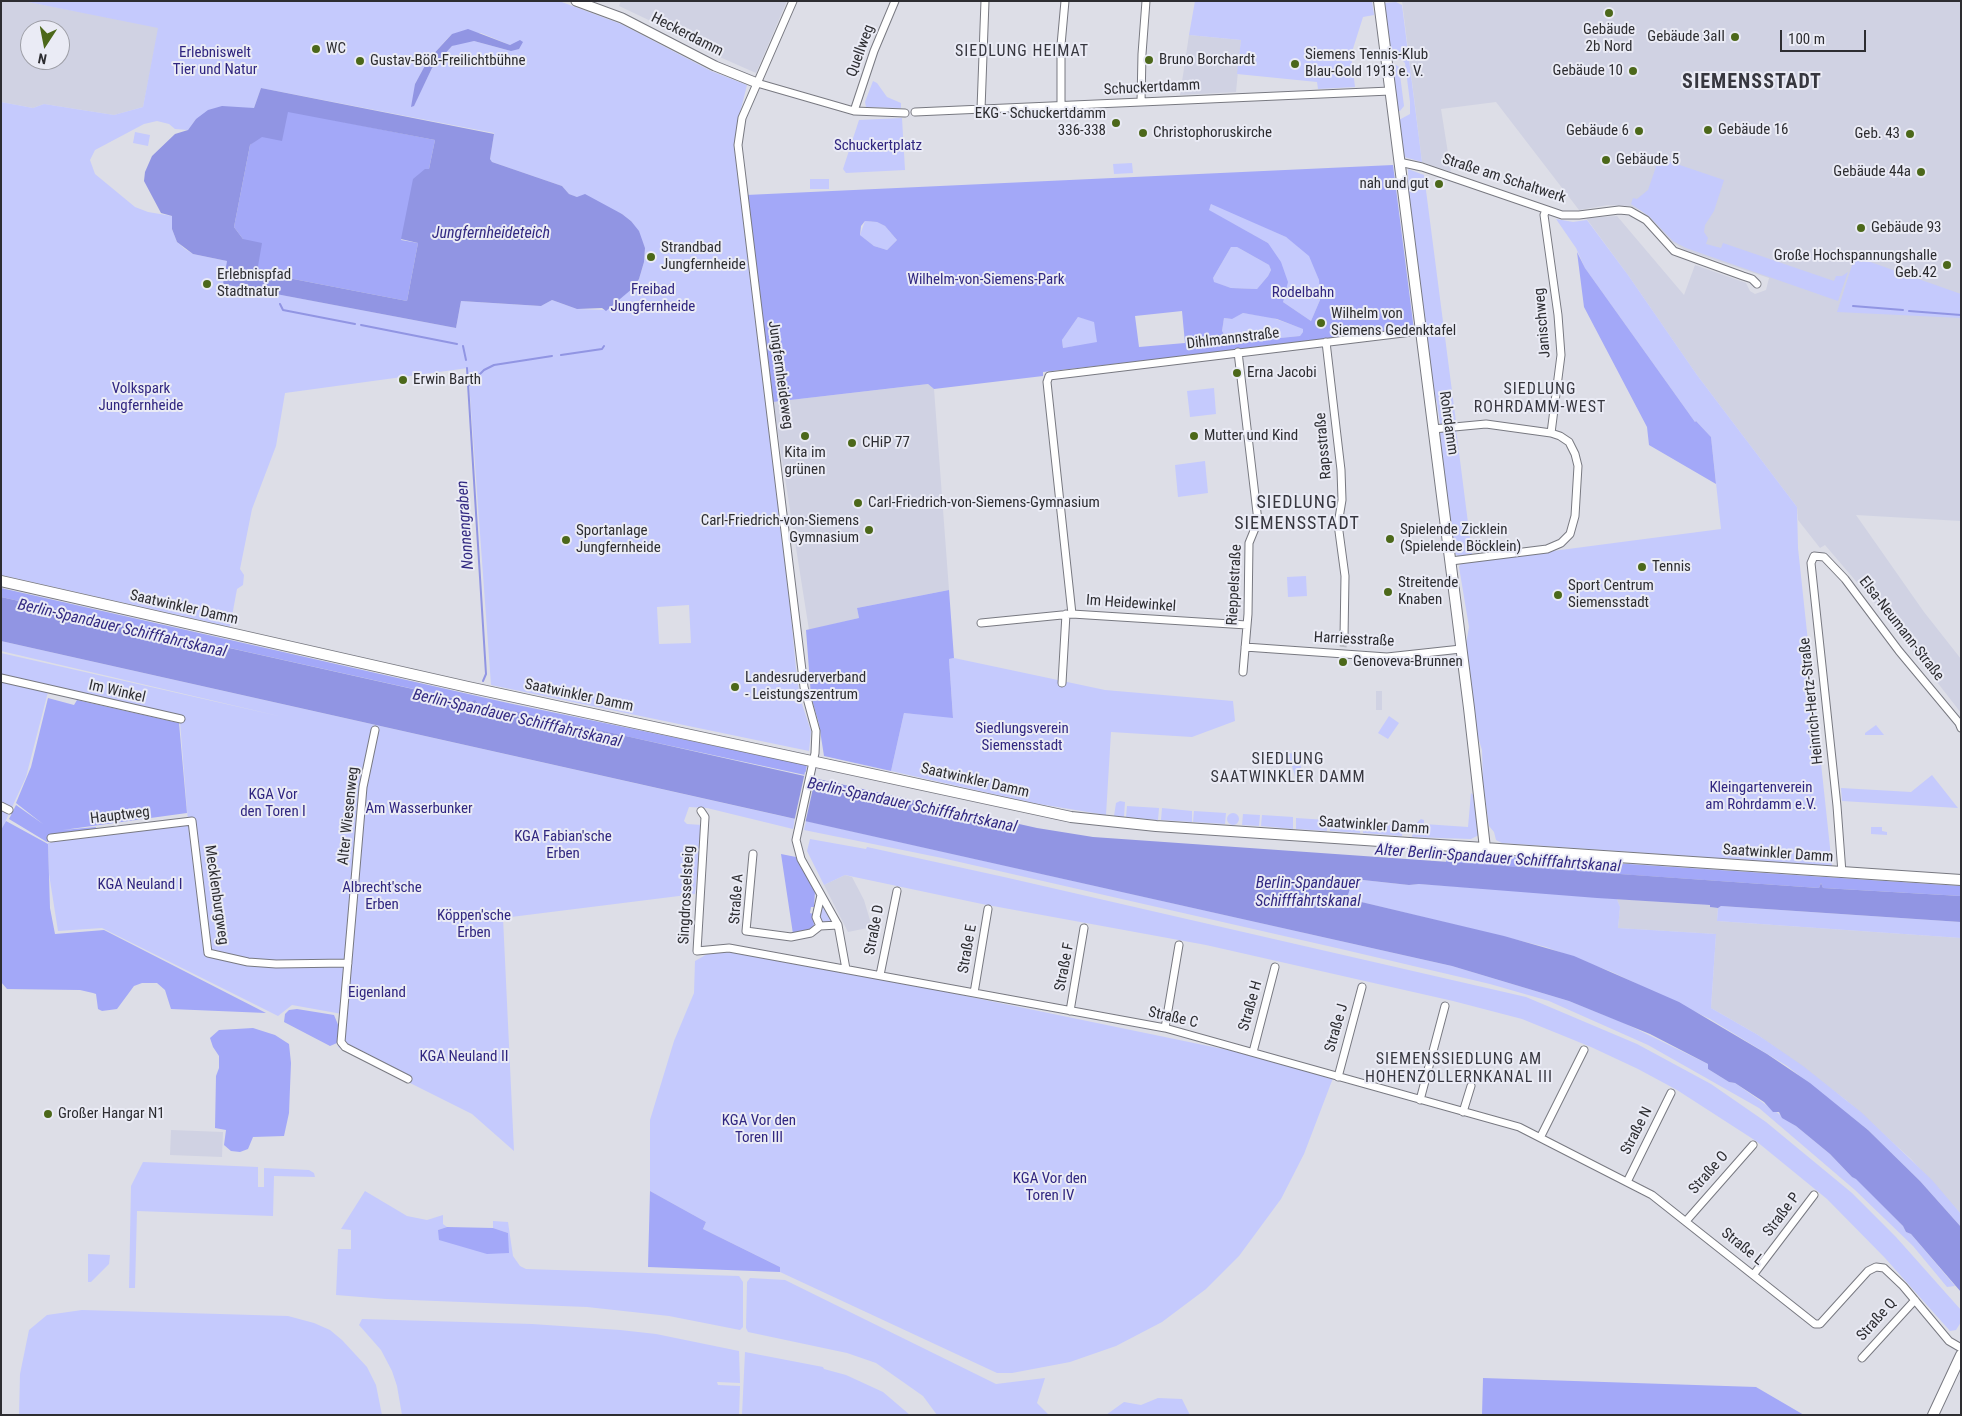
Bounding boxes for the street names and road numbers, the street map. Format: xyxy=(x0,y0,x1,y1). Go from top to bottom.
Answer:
street label: Heckerdamm xyxy=(648,9,726,61)
street label: Quellweg xyxy=(843,22,879,80)
street label: Schuckertdamm xyxy=(1103,76,1201,100)
street label: Straße am Schaltwerk xyxy=(1440,151,1568,207)
street label: Janischweg xyxy=(1531,287,1555,359)
street label: Jungfernheideweg xyxy=(764,320,796,430)
street label: Dihlmannstraße xyxy=(1186,324,1280,354)
street label: Rohrdamm xyxy=(1435,390,1461,456)
street label: Rapsstraße xyxy=(1312,412,1336,480)
street label: Rieppelstraße xyxy=(1224,544,1246,626)
street label: Elsa-Neumann-Straße xyxy=(1855,573,1947,685)
street label: Saatwinkler Damm xyxy=(128,587,240,629)
street label: Im Heidewinkel xyxy=(1085,592,1177,616)
street label: Harriesstraße xyxy=(1313,629,1395,651)
street label: Heinrich-Hertz-Straße xyxy=(1796,637,1828,765)
street label: Saatwinkler Damm xyxy=(523,676,635,716)
street label: Im Winkel xyxy=(87,677,147,707)
street label: Saatwinkler Damm xyxy=(919,760,1031,802)
street label: Alter Wiesenweg xyxy=(335,766,363,866)
street label: Hauptweg xyxy=(89,803,151,829)
street label: Saatwinkler Damm xyxy=(1318,813,1430,839)
street label: Saatwinkler Damm xyxy=(1722,841,1834,867)
street label: Mecklenburgweg xyxy=(200,844,232,946)
street label: Singdrosselsteig xyxy=(675,845,699,945)
street label: Straße A xyxy=(726,873,748,925)
street label: Straße D xyxy=(861,903,889,957)
street label: Straße E xyxy=(955,923,981,975)
street label: Straße F xyxy=(1051,941,1079,993)
street label: Straße H xyxy=(1235,979,1267,1033)
street label: Straße J xyxy=(1322,1002,1352,1054)
street label: Straße C xyxy=(1146,1004,1200,1032)
street label: Straße N xyxy=(1617,1104,1657,1158)
street label: Straße O xyxy=(1685,1148,1733,1198)
street label: Straße P xyxy=(1760,1189,1804,1241)
street label: Straße L xyxy=(1717,1225,1767,1269)
street label: Straße Q xyxy=(1853,1295,1901,1345)

